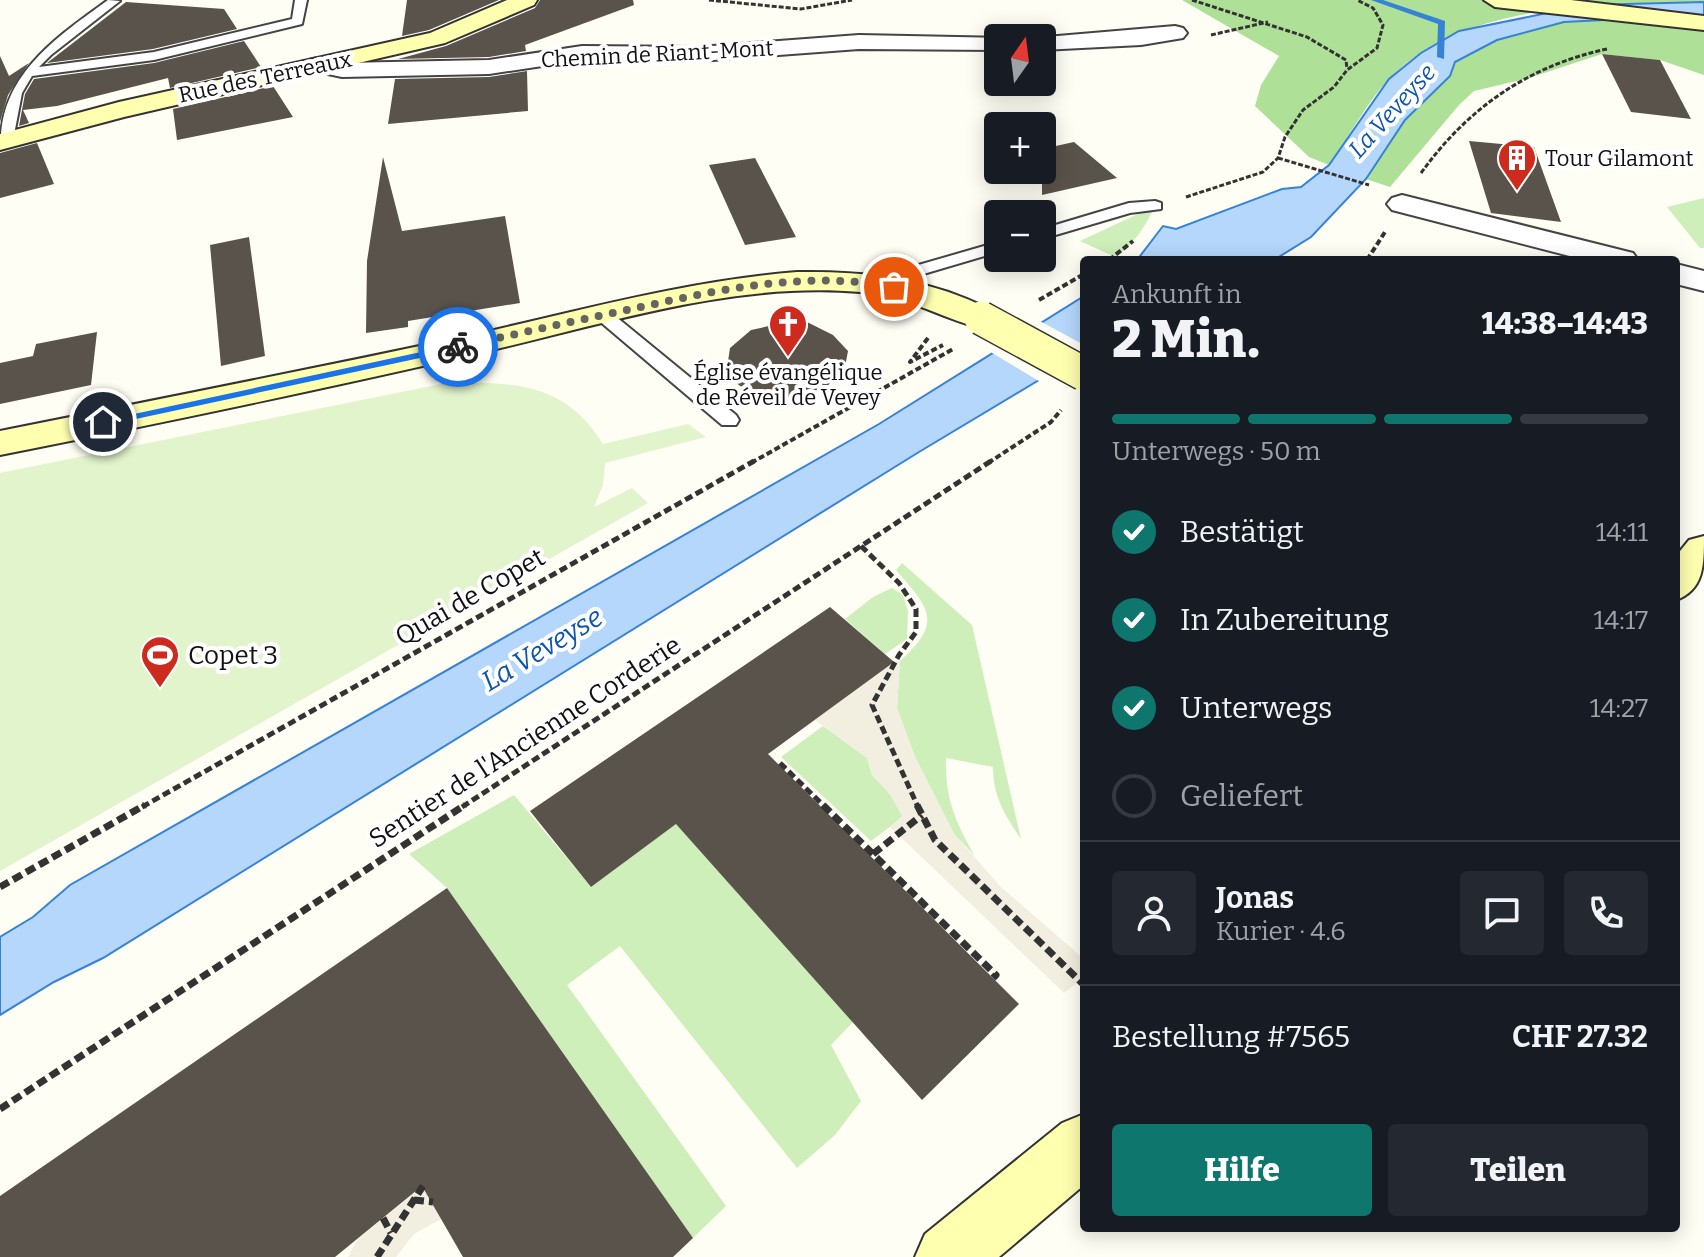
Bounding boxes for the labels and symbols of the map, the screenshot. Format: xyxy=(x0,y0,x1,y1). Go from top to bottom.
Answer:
north arrow xyxy=(984,24,1056,96)
street label: Chemin de Riant-Mont xyxy=(540,34,774,74)
street label: Rue des Terreaux xyxy=(176,45,354,109)
water label: La Veveyse xyxy=(1343,59,1441,163)
building icon: Tour Gilamont xyxy=(1496,137,1538,192)
place label: Tour Gilamont xyxy=(1545,145,1694,172)
pin xyxy=(860,253,928,321)
church icon: Église évangélique de Réveil de Vevey xyxy=(767,303,809,358)
courier xyxy=(418,307,498,387)
place label: Église évangélique de Réveil de Vevey xyxy=(693,359,883,411)
pin xyxy=(69,388,137,456)
street label: Quai de Copet xyxy=(390,541,551,652)
water label: La Veveyse xyxy=(476,600,608,698)
street label: Sentier de l'Ancienne Corderie xyxy=(363,629,687,855)
sports icon: Copet 3 xyxy=(139,634,181,689)
place label: Copet 3 xyxy=(188,640,278,671)

